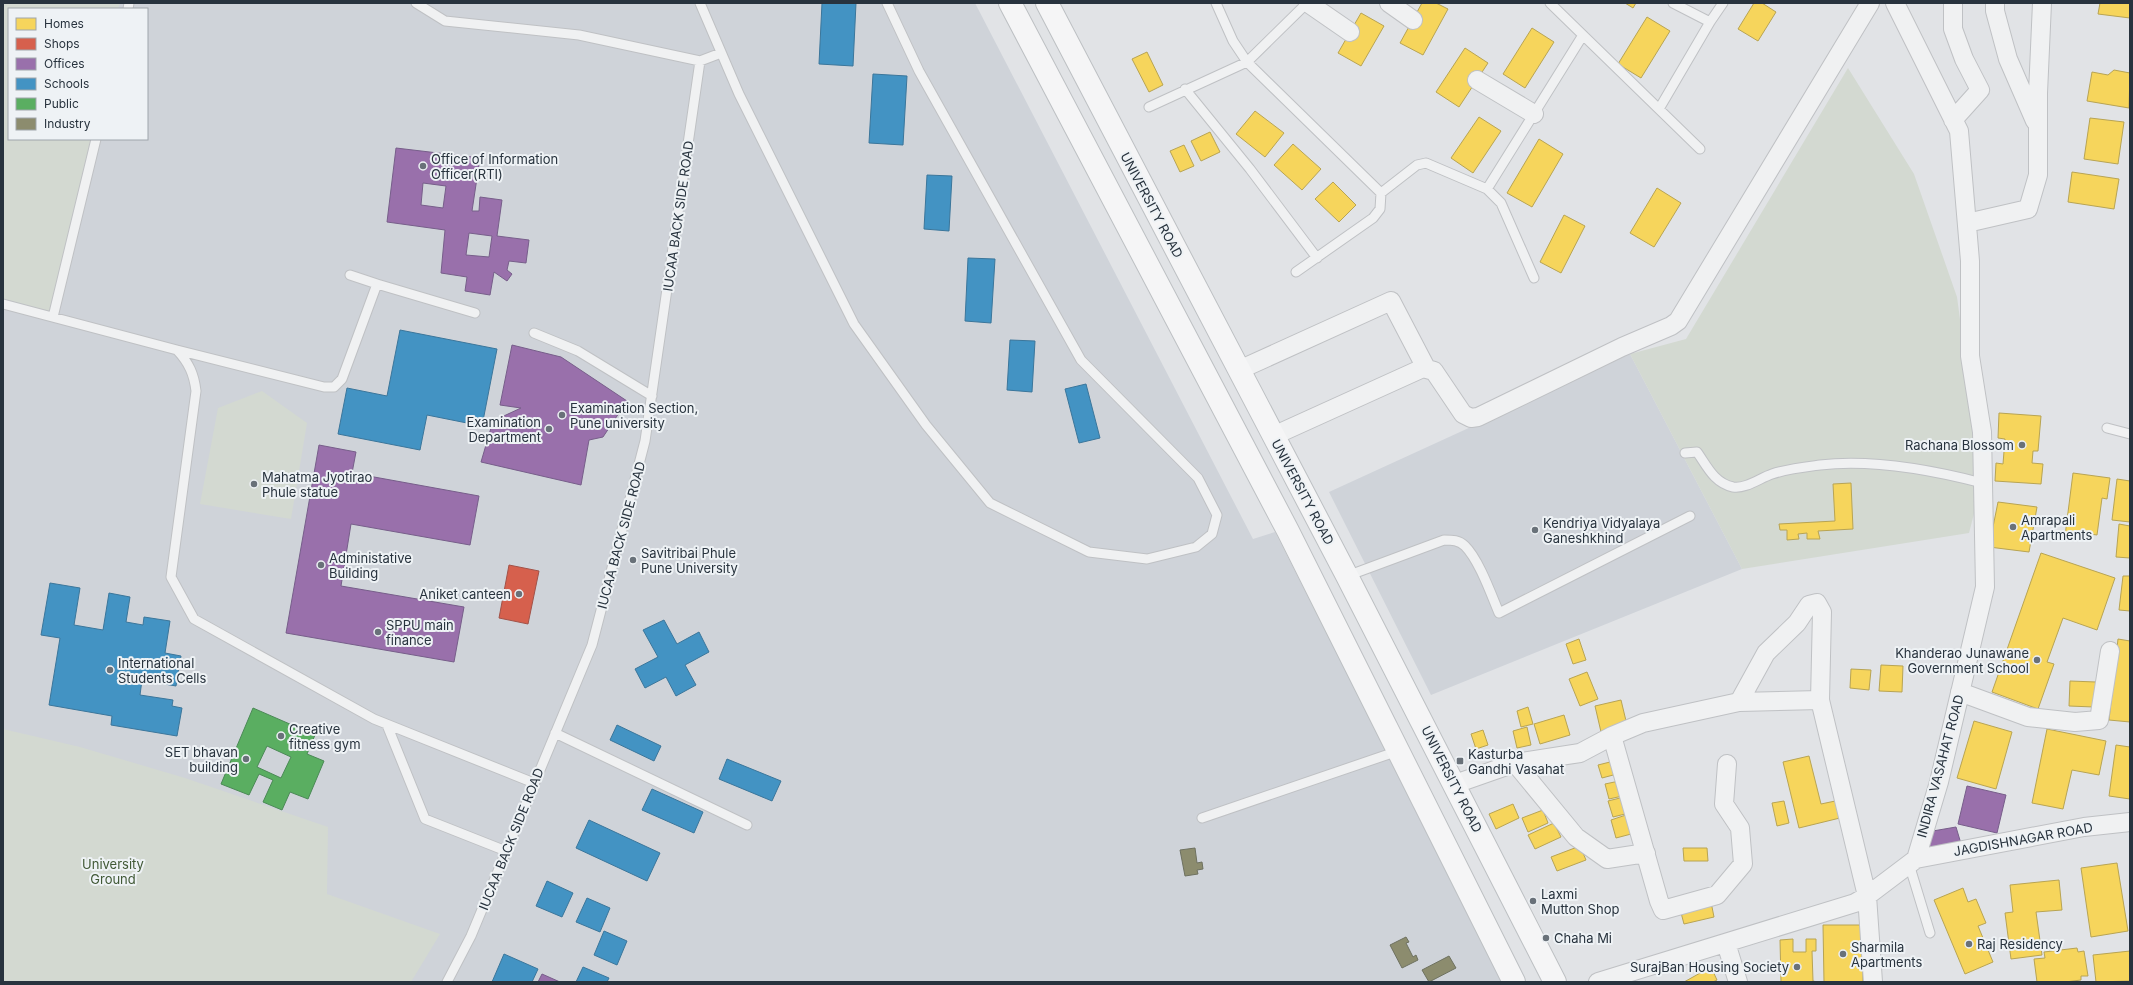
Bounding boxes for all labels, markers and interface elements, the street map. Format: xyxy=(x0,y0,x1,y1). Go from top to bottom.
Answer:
legend xyxy=(8,8,148,140)
text: Homes xyxy=(44,16,84,31)
text: Shops xyxy=(44,36,80,51)
text: Offices xyxy=(44,56,85,71)
text: Schools xyxy=(44,76,89,91)
text: Public xyxy=(44,96,79,111)
text: Industry xyxy=(44,116,91,131)
street label: IUCAA BACK SIDE ROAD xyxy=(659,140,697,292)
street label: UNIVERSITY ROAD xyxy=(1117,149,1187,261)
place label: Office of Information Officer(RTI) xyxy=(431,151,558,182)
marker: Office of Information Officer(RTI) xyxy=(418,161,428,171)
place label: Examination Section, Pune university xyxy=(570,400,698,431)
marker: Examination Section, Pune university xyxy=(557,410,567,420)
place label: Examination Department xyxy=(466,414,541,445)
marker: Examination Department xyxy=(544,424,554,434)
street label: UNIVERSITY ROAD xyxy=(1268,436,1338,548)
place label: Rachana Blossom xyxy=(1905,437,2014,453)
marker: Rachana Blossom xyxy=(2017,440,2027,450)
street label: IUCAA BACK SIDE ROAD xyxy=(594,460,648,610)
place label: Mahatma Jyotirao Phule statue xyxy=(262,469,372,500)
marker: Mahatma Jyotirao Phule statue xyxy=(249,479,259,489)
place label: Amrapali Apartments xyxy=(2021,512,2092,543)
place label: Kendriya Vidyalaya Ganeshkhind xyxy=(1543,515,1660,546)
marker: Amrapali Apartments xyxy=(2008,522,2018,532)
marker: Kendriya Vidyalaya Ganeshkhind xyxy=(1530,525,1540,535)
place label: Savitribai Phule Pune University xyxy=(641,545,738,576)
place label: Administative Building xyxy=(329,550,412,581)
marker: Savitribai Phule Pune University xyxy=(628,555,638,565)
marker: Administative Building xyxy=(316,560,326,570)
place label: Aniket canteen xyxy=(419,586,511,602)
marker: Aniket canteen xyxy=(514,589,524,599)
place label: SPPU main finance xyxy=(386,617,454,648)
marker: SPPU main finance xyxy=(373,627,383,637)
place label: Khanderao Junawane Government School xyxy=(1895,645,2029,676)
place label: International Students Cells xyxy=(118,655,207,686)
marker: Khanderao Junawane Government School xyxy=(2032,655,2042,665)
marker: International Students Cells xyxy=(105,665,115,675)
street label: INDIRA VASAHAT ROAD xyxy=(1913,693,1967,839)
place label: Creative fitness gym xyxy=(289,721,361,752)
street label: UNIVERSITY ROAD xyxy=(1418,723,1486,835)
marker: Creative fitness gym xyxy=(276,731,286,741)
place label: SET bhavan building xyxy=(165,744,238,775)
place label: Kasturba Gandhi Vasahat xyxy=(1468,746,1564,777)
marker: SET bhavan building xyxy=(241,754,251,764)
marker: Kasturba Gandhi Vasahat xyxy=(1455,756,1465,766)
street label: IUCAA BACK SIDE ROAD xyxy=(475,766,547,912)
street label: JAGDISHNAGAR ROAD xyxy=(1952,819,2094,859)
park label: University Ground xyxy=(82,856,144,887)
place label: Laxmi Mutton Shop xyxy=(1541,886,1619,917)
marker: Laxmi Mutton Shop xyxy=(1528,896,1538,906)
place label: Chaha Mi xyxy=(1554,930,1612,946)
marker: Chaha Mi xyxy=(1541,933,1551,943)
place label: Raj Residency xyxy=(1977,936,2063,952)
place label: Sharmila Apartments xyxy=(1851,939,1922,970)
marker: Raj Residency xyxy=(1964,939,1974,949)
marker: Sharmila Apartments xyxy=(1838,949,1848,959)
place label: SurajBan Housing Society xyxy=(1630,959,1789,975)
marker: SurajBan Housing Society xyxy=(1792,962,1802,972)

